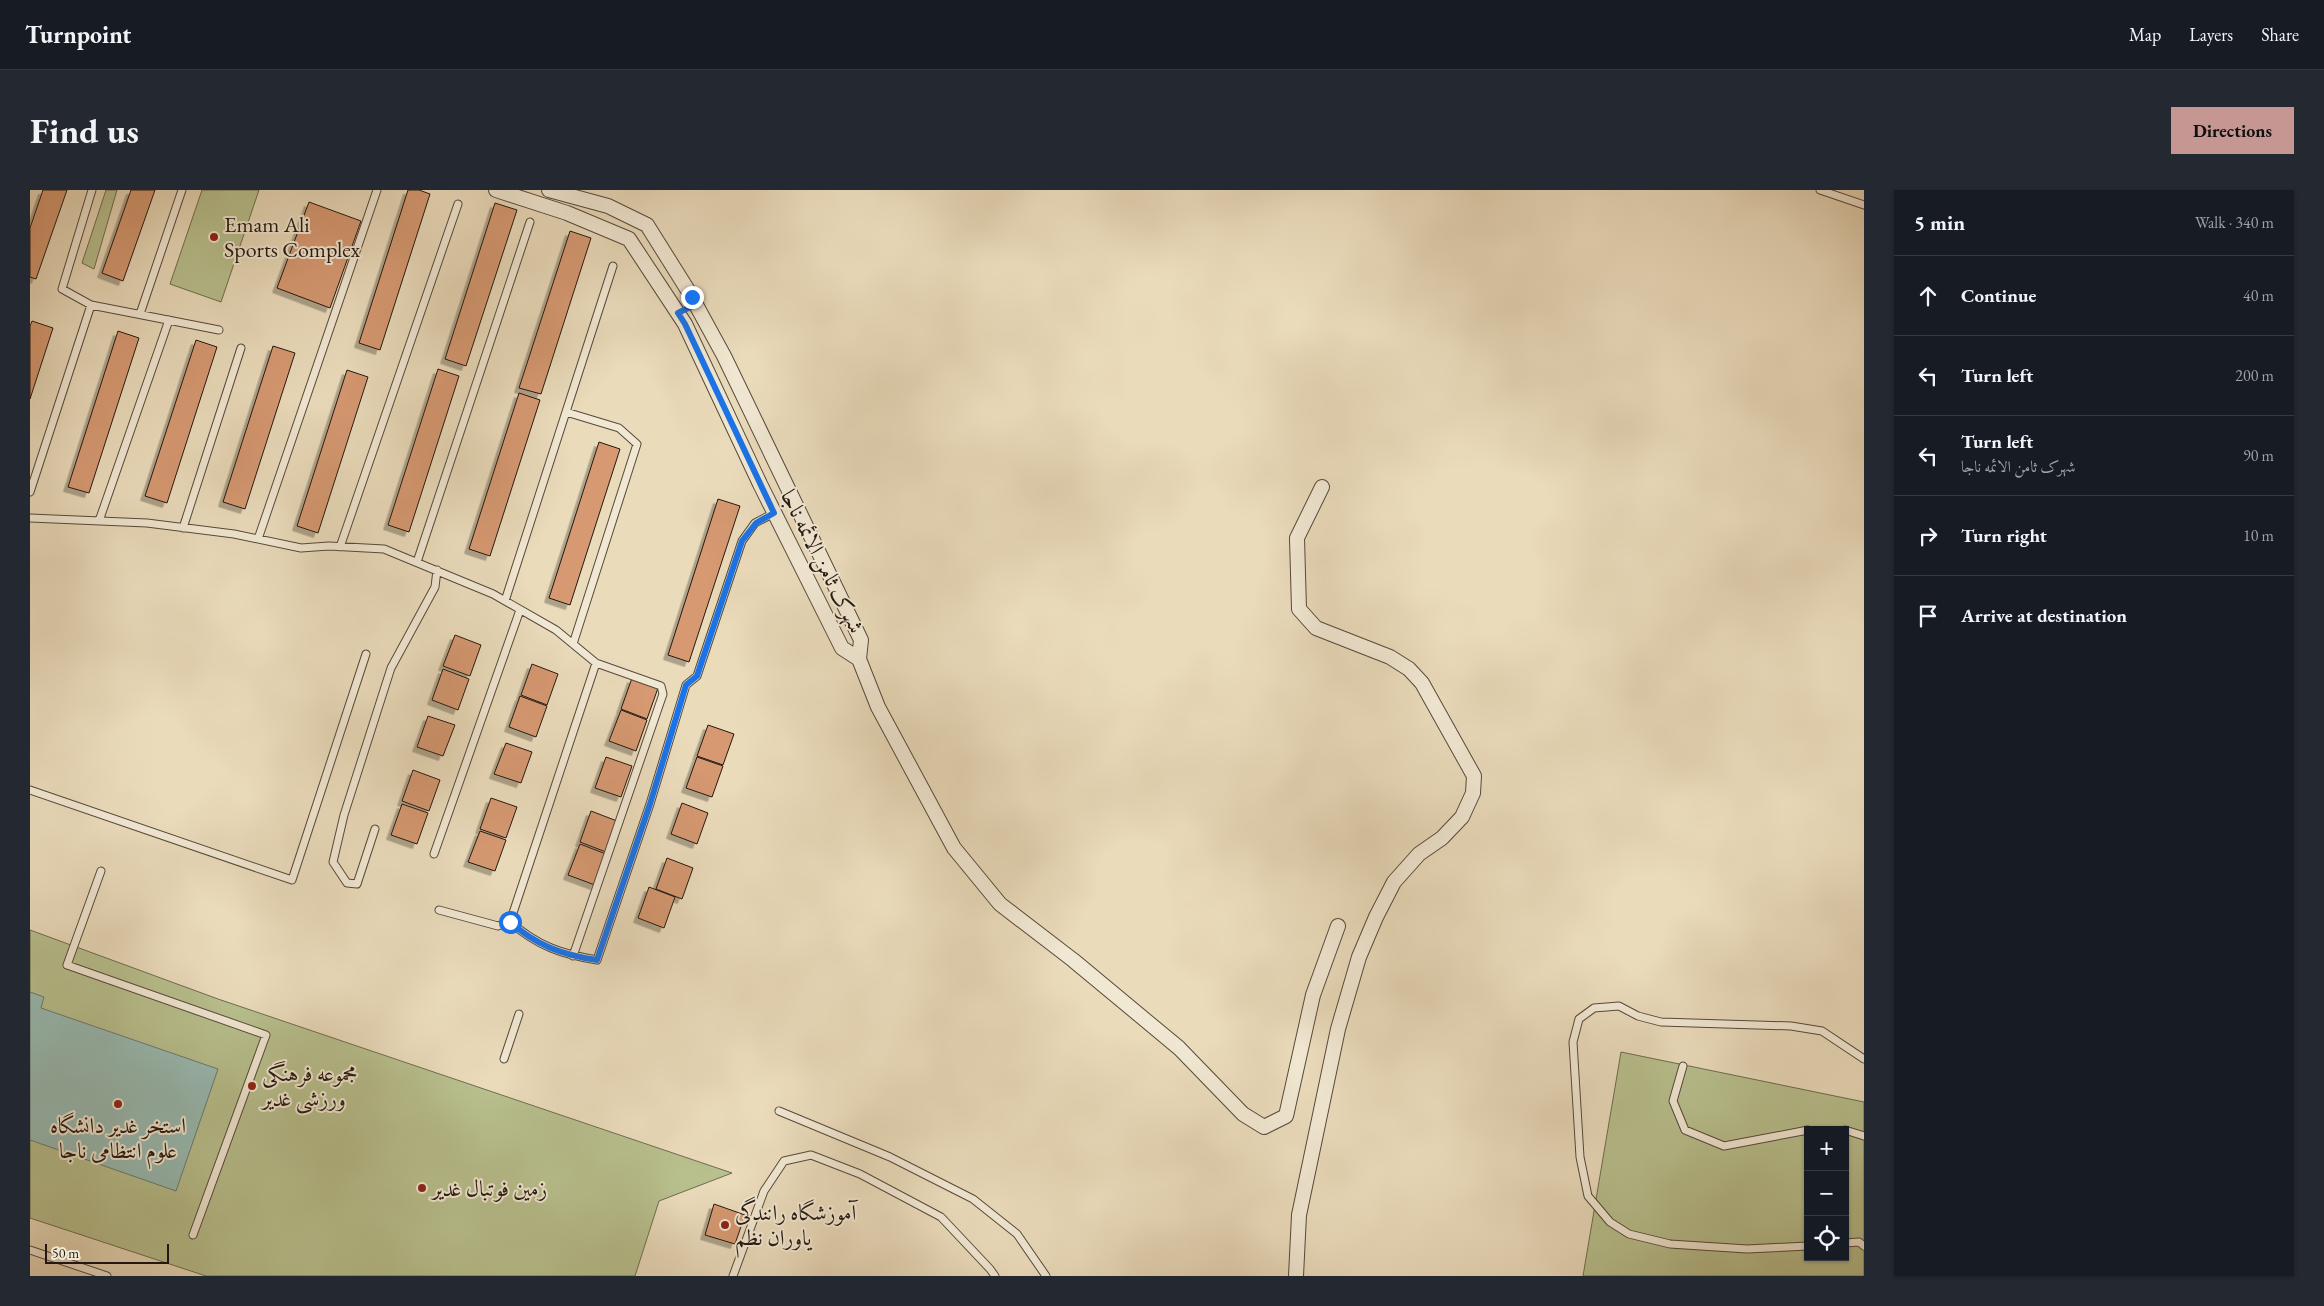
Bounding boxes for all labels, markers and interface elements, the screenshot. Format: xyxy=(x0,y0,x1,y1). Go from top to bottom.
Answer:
text: Turnpoint xyxy=(25,19,131,50)
text: Map xyxy=(2129,23,2161,46)
text: Layers xyxy=(2189,23,2233,46)
text: Share xyxy=(2261,23,2299,46)
button: Directions xyxy=(2171,107,2294,154)
text: Find us xyxy=(30,108,139,153)
text: 5 min xyxy=(1914,209,1965,236)
place label: Emam Ali Sports Complex xyxy=(224,210,361,264)
text: Walk · 340 m xyxy=(2195,212,2274,233)
marker: Emam Ali Sports Complex xyxy=(208,231,220,243)
icon: ahead xyxy=(1914,282,1942,310)
text: Continue xyxy=(1961,283,2036,308)
text: 40 m xyxy=(2243,285,2274,306)
route end xyxy=(681,286,704,309)
icon: left xyxy=(1914,362,1942,390)
text: Turn left xyxy=(1961,363,2033,388)
text: 200 m xyxy=(2235,365,2274,386)
text: Turn left xyxy=(1961,429,2033,454)
icon: left xyxy=(1914,442,1942,470)
text: 90 m xyxy=(2243,445,2274,466)
text: شهرک ثامن الائمه ناجا xyxy=(1961,456,2076,477)
street label: شهرک ثامن الائمه ناجا xyxy=(773,485,871,638)
icon: right xyxy=(1914,522,1942,550)
text: Turn right xyxy=(1961,523,2047,548)
text: 10 m xyxy=(2243,525,2274,546)
icon: arrive xyxy=(1914,602,1942,630)
text: Arrive at destination xyxy=(1961,603,2127,628)
route start xyxy=(499,911,522,934)
place label: مجموعه فرهنگی ورزشی غدیر xyxy=(260,1059,357,1114)
marker: مجموعه فرهنگی ورزشی غدیر xyxy=(246,1080,258,1092)
marker: استخر غدیر دانشگاه علوم انتظامی ناجا xyxy=(112,1098,124,1110)
place label: استخر غدیر دانشگاه علوم انتظامی ناجا xyxy=(50,1111,186,1170)
map controls xyxy=(1804,1126,1849,1261)
button: + xyxy=(1804,1126,1849,1171)
button: − xyxy=(1804,1171,1849,1216)
place label: زمین فوتبال غدیر xyxy=(430,1174,547,1203)
marker: زمین فوتبال غدیر xyxy=(416,1182,428,1194)
place label: آموزشگاه رانندگی یاوران نظم xyxy=(735,1196,859,1258)
button: locate xyxy=(1804,1216,1849,1261)
marker: آموزشگاه رانندگی یاوران نظم xyxy=(719,1219,731,1231)
scale bar xyxy=(45,1241,169,1264)
text: 50 m xyxy=(52,1244,79,1262)

